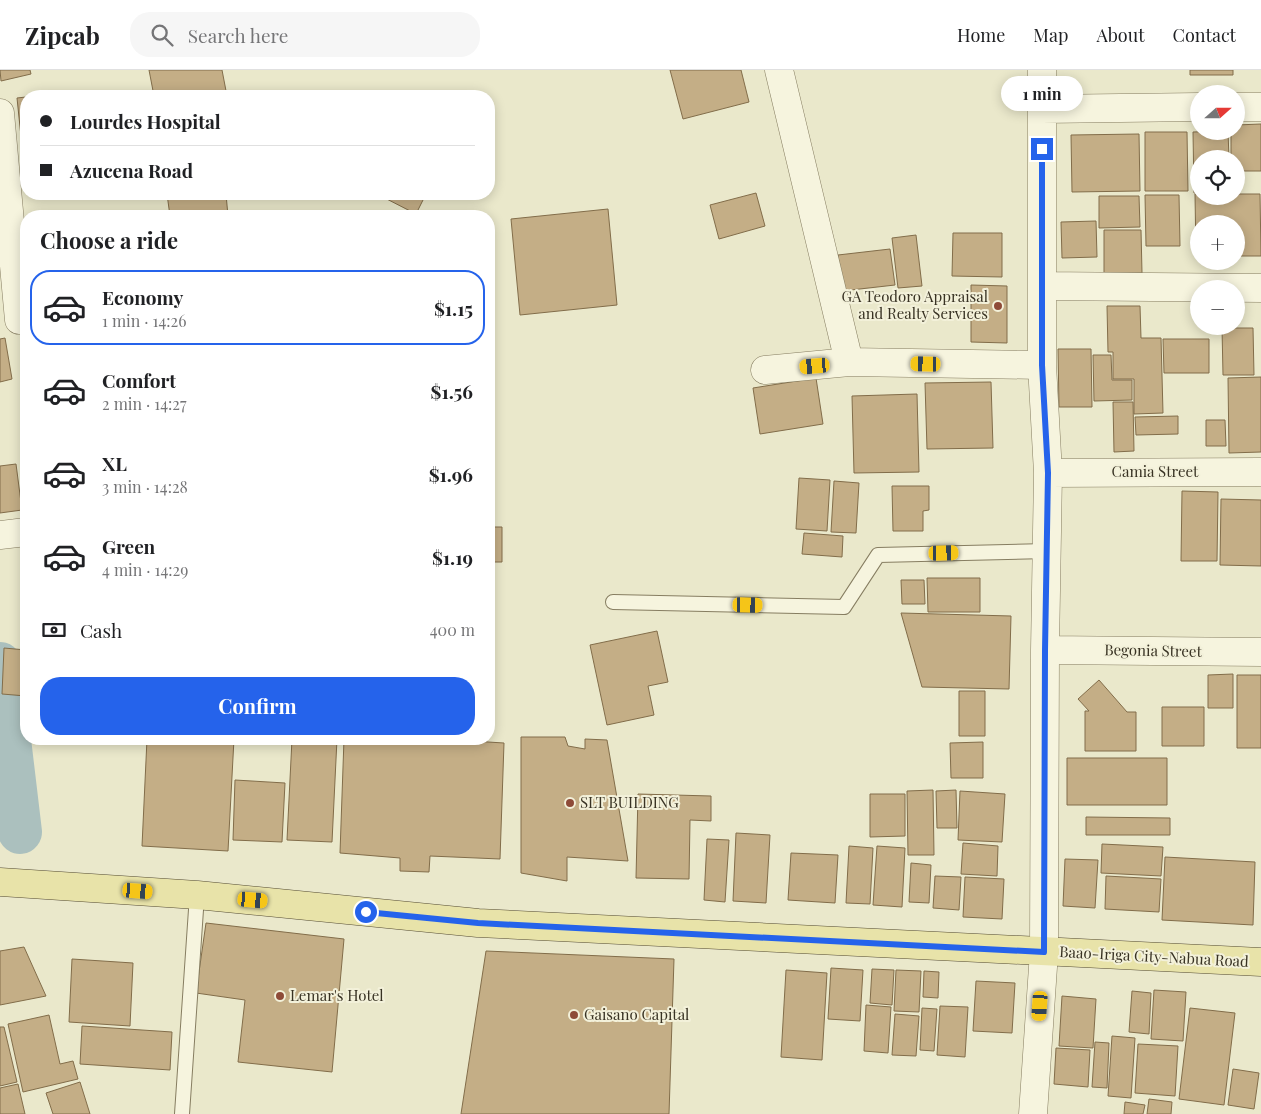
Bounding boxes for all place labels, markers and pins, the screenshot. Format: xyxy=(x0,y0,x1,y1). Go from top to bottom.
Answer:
place label: GA Teodoro Appraisal and Realty Services xyxy=(842,286,988,323)
marker: GA Teodoro Appraisal and Realty Services xyxy=(992,300,1004,312)
place label: SLT BUILDING xyxy=(580,792,679,812)
marker: SLT BUILDING xyxy=(564,797,576,809)
place label: Lemar's Hotel xyxy=(290,985,384,1005)
marker: Lemar's Hotel xyxy=(274,990,286,1002)
place label: Gaisano Capital xyxy=(584,1004,689,1024)
marker: Gaisano Capital xyxy=(568,1009,580,1021)

